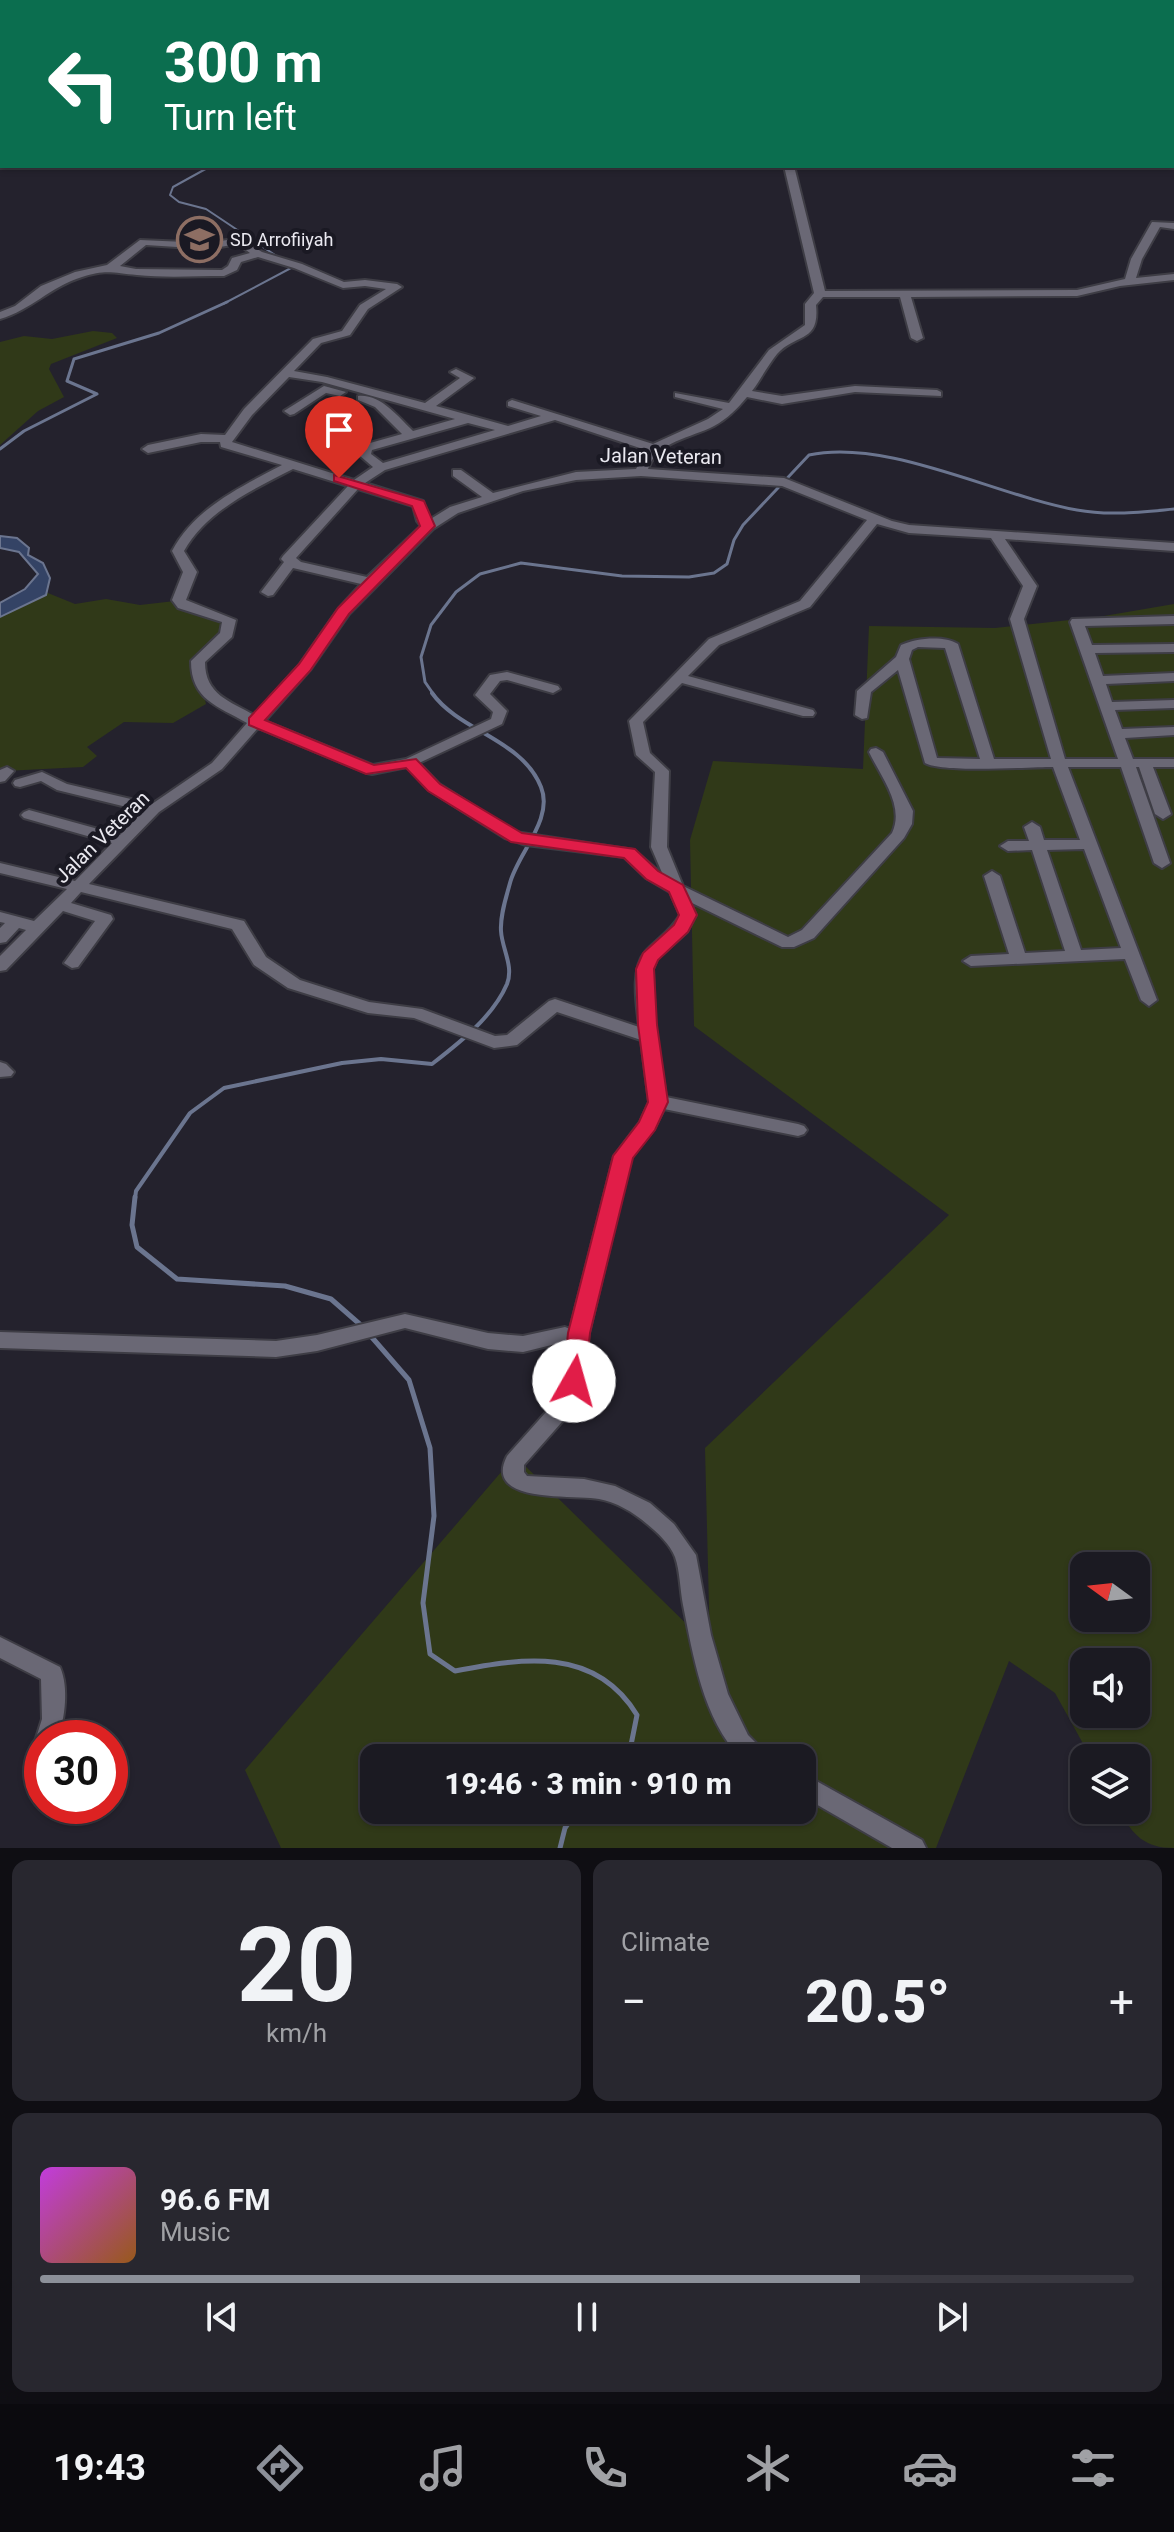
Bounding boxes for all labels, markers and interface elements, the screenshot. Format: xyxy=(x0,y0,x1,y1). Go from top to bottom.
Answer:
text: 300 m xyxy=(164,30,323,96)
icon: left xyxy=(32,32,136,136)
text: Turn left xyxy=(164,97,297,139)
school or university icon: SD Arrofiiyah xyxy=(175,216,223,264)
place label: SD Arrofiiyah xyxy=(230,229,333,250)
pin xyxy=(305,396,373,478)
icon: arrive xyxy=(317,408,361,452)
street label: Jalan Veteran xyxy=(600,443,722,469)
street label: Jalan Veteran xyxy=(50,786,154,888)
position arrow xyxy=(532,1339,616,1423)
north arrow xyxy=(1070,1552,1150,1632)
map controls xyxy=(1070,1552,1150,1824)
button: sound xyxy=(1070,1648,1150,1728)
speed limit sign: 30 xyxy=(24,1720,128,1824)
button: layers xyxy=(1070,1744,1150,1824)
text: 19:46 · 3 min · 910 m xyxy=(444,1766,732,1801)
text: 20 xyxy=(237,1905,356,2026)
text: Climate xyxy=(621,1927,710,1957)
text: 20.5° xyxy=(805,1966,950,2037)
text: − xyxy=(621,1976,646,2028)
text: + xyxy=(1109,1976,1134,2028)
text: km/h xyxy=(266,2018,327,2048)
text: 96.6 FM xyxy=(160,2182,271,2217)
text: Music xyxy=(160,2217,230,2247)
icon: previous xyxy=(200,2295,244,2339)
icon: pause xyxy=(565,2295,609,2339)
icon: next xyxy=(930,2295,974,2339)
icon: directions xyxy=(252,2440,308,2496)
icon: music xyxy=(415,2440,471,2496)
icon: phone xyxy=(577,2440,633,2496)
icon: climate xyxy=(740,2440,796,2496)
icon: car xyxy=(902,2440,958,2496)
icon: filters xyxy=(1065,2440,1121,2496)
text: 19:43 xyxy=(53,2447,146,2489)

